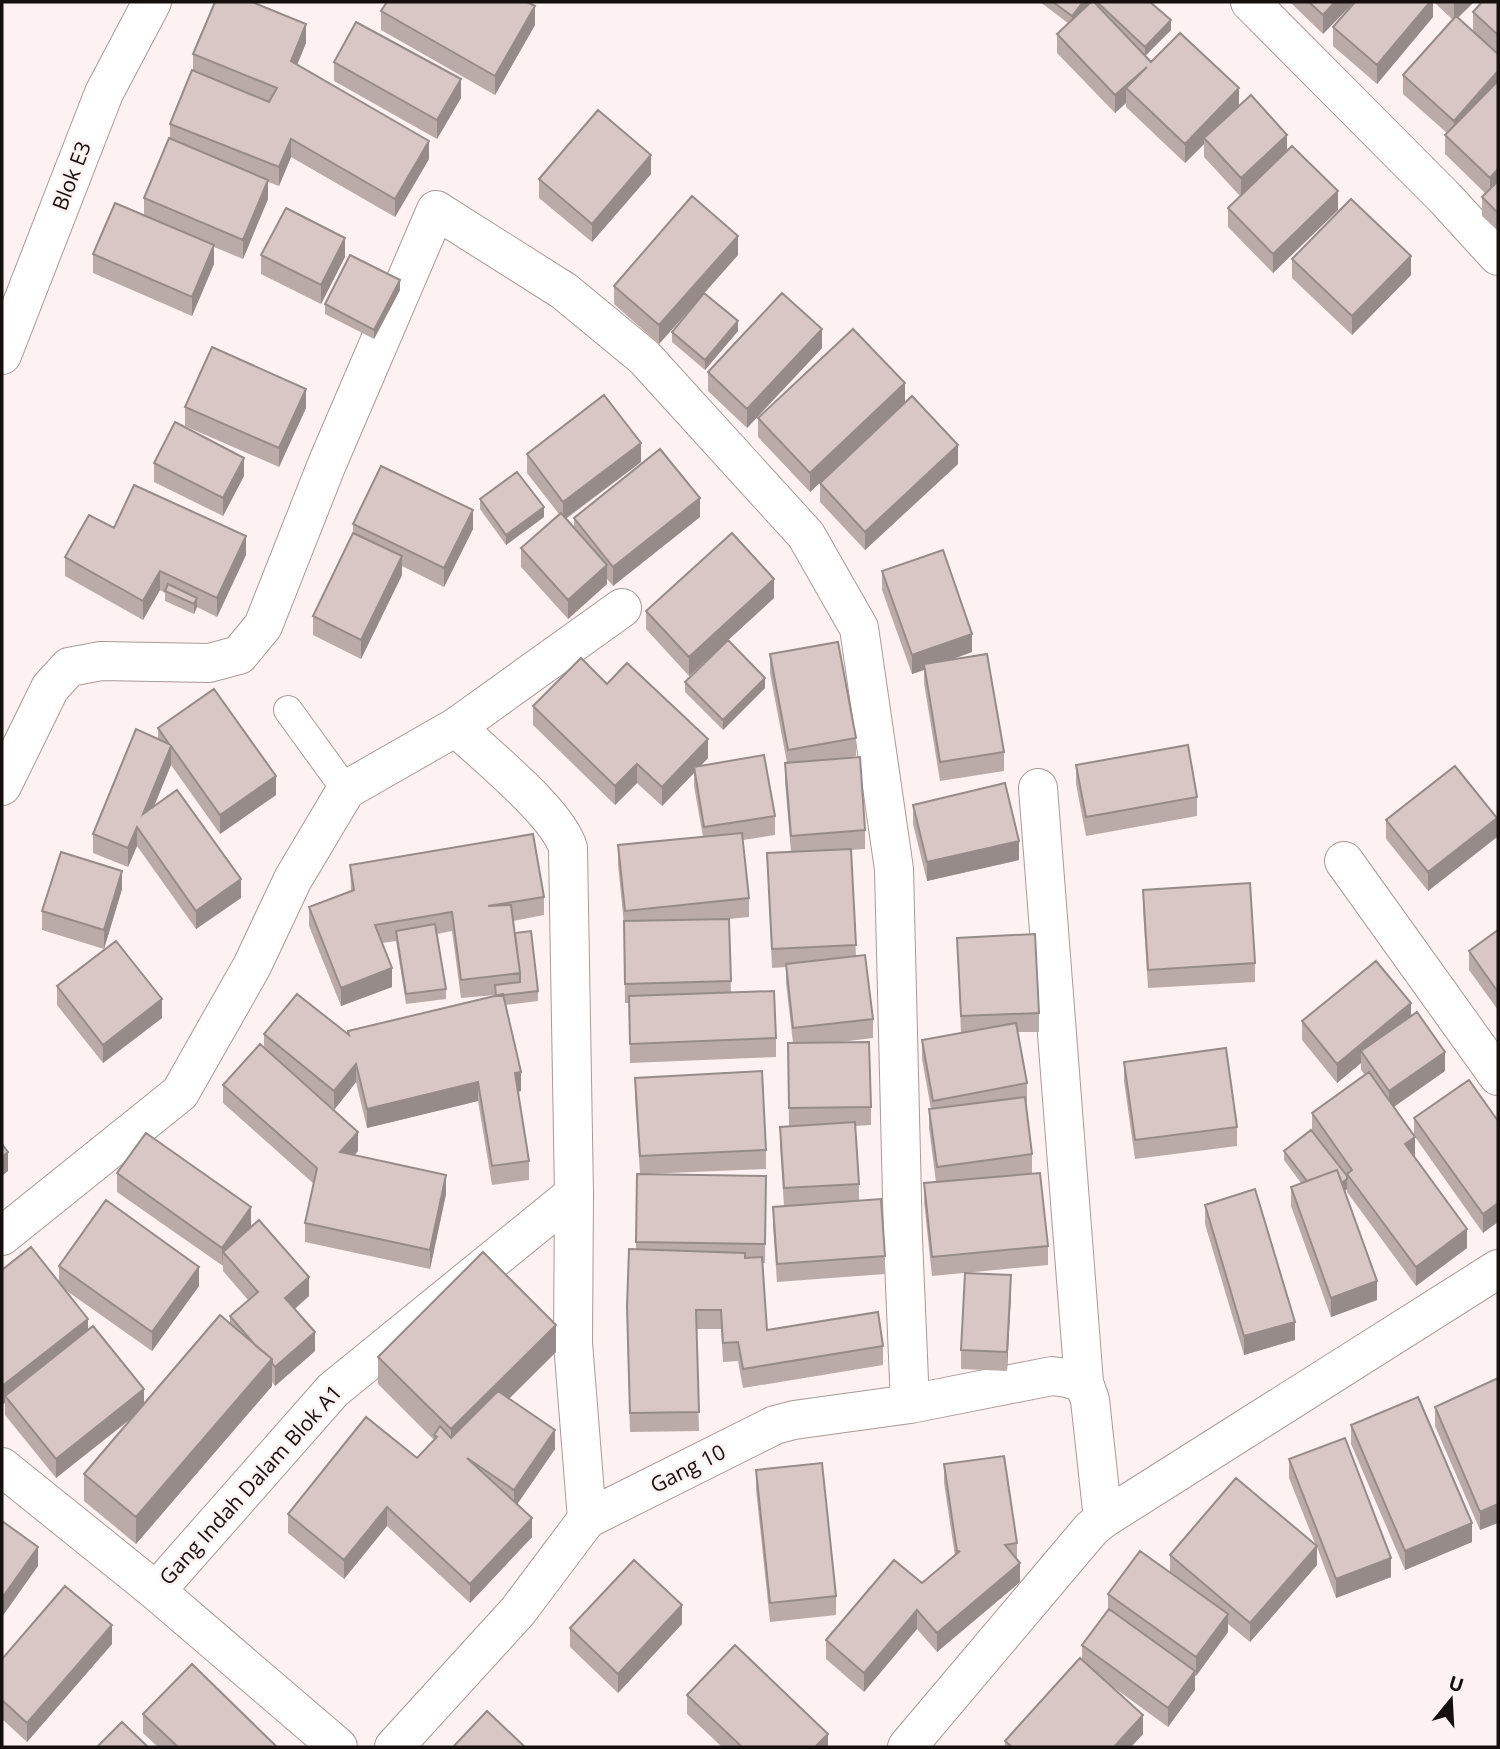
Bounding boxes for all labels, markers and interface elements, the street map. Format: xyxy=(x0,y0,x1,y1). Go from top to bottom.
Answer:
street label: Blok E3 xyxy=(45,137,97,214)
street label: Gang Indah Dalam Blok A1 xyxy=(153,1378,348,1590)
street label: Gang 10 xyxy=(645,1437,730,1499)
north arrow xyxy=(1416,1665,1486,1735)
text: U xyxy=(1445,1669,1467,1698)

